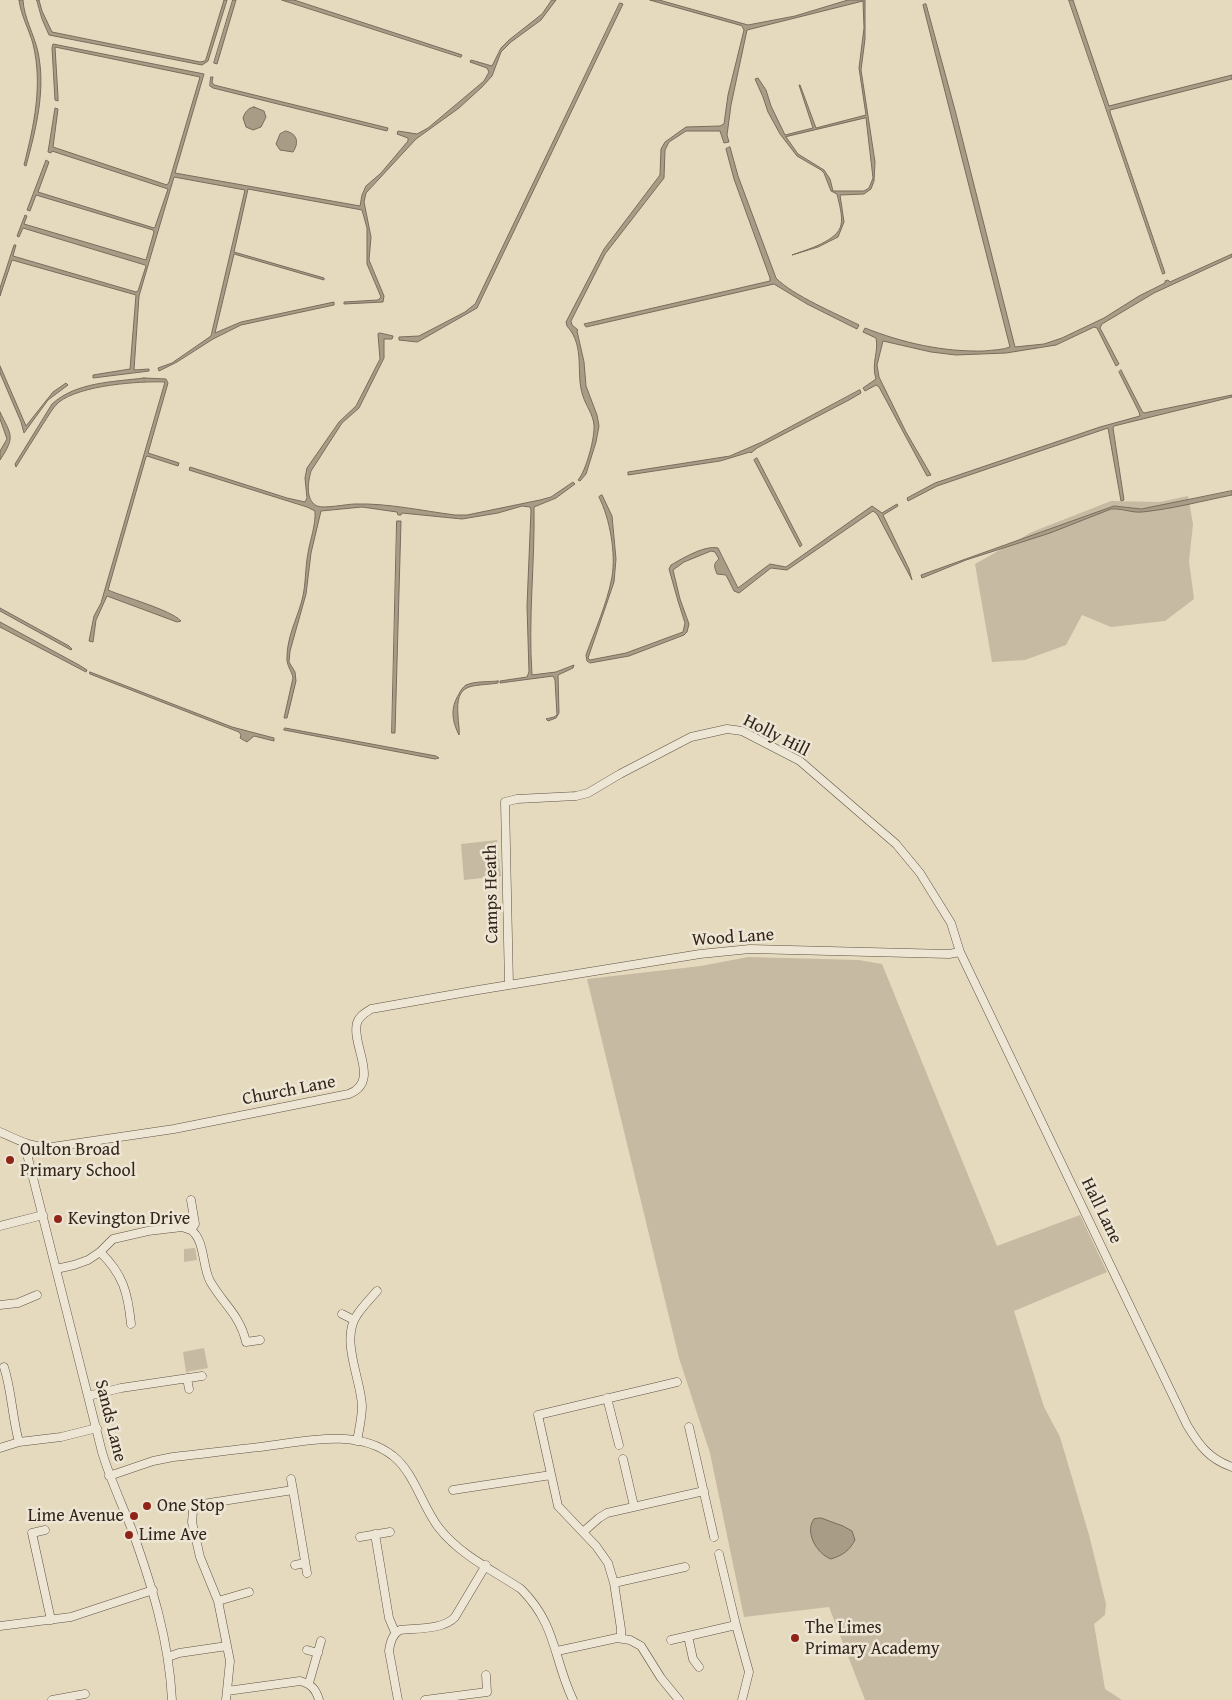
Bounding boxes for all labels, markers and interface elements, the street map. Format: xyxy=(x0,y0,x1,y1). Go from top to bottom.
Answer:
street label: Holly Hill xyxy=(739,710,813,762)
street label: Camps Heath xyxy=(480,844,504,944)
street label: Wood Lane xyxy=(691,924,775,952)
street label: Church Lane xyxy=(241,1071,337,1111)
place label: Oulton Broad Primary School xyxy=(20,1139,136,1182)
marker: Oulton Broad Primary School xyxy=(4,1154,16,1166)
street label: Hall Lane xyxy=(1076,1175,1126,1247)
place label: Kevington Drive xyxy=(68,1208,190,1230)
marker: Kevington Drive xyxy=(52,1213,64,1225)
street label: Sands Lane xyxy=(89,1378,131,1464)
place label: One Stop xyxy=(157,1495,224,1517)
marker: One Stop xyxy=(141,1500,153,1512)
place label: Lime Avenue xyxy=(28,1505,124,1527)
marker: Lime Avenue xyxy=(128,1510,140,1522)
place label: Lime Ave xyxy=(139,1524,207,1546)
marker: Lime Ave xyxy=(123,1529,135,1541)
place label: The Limes Primary Academy xyxy=(805,1617,940,1660)
marker: The Limes Primary Academy xyxy=(789,1632,801,1644)

